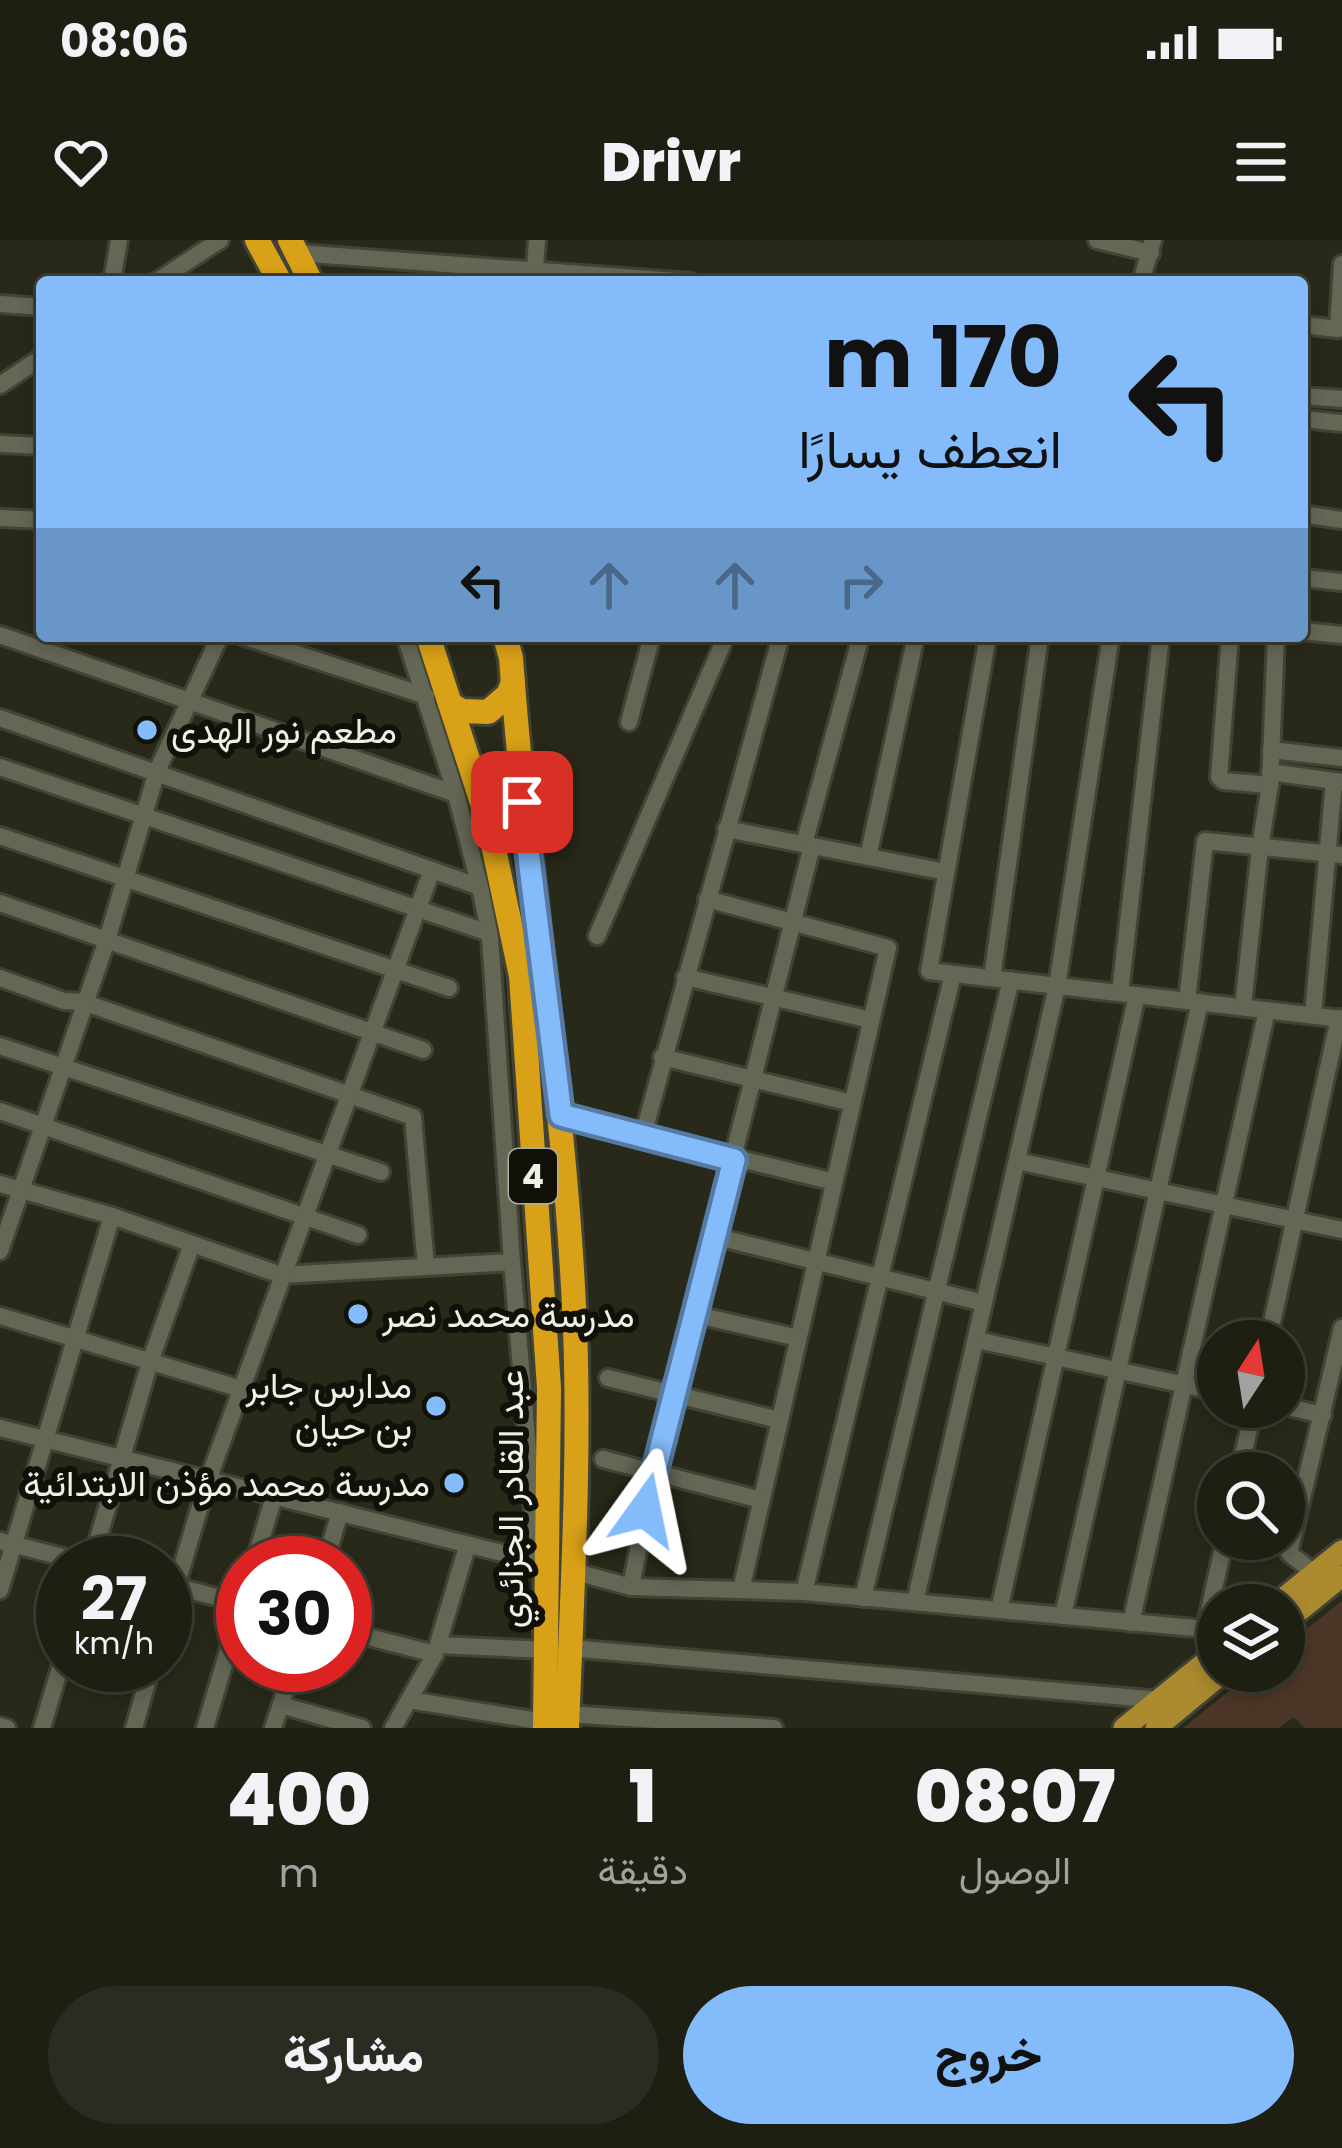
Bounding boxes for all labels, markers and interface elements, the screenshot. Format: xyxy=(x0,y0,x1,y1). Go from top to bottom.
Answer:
text: 08:06 xyxy=(60,10,189,73)
text: Drivr xyxy=(601,124,741,200)
icon: heart xyxy=(48,129,114,195)
icon: menu xyxy=(1228,129,1294,195)
text: 170 m xyxy=(824,299,1062,416)
icon: left xyxy=(1104,324,1260,480)
text: انعطف يسارًا xyxy=(798,411,1062,487)
icon: left xyxy=(450,552,516,618)
icon: ahead xyxy=(576,552,642,618)
icon: ahead xyxy=(702,552,768,618)
icon: right xyxy=(828,552,894,618)
place label: مطعم نور الهدى xyxy=(171,705,397,756)
marker: مطعم نور الهدى xyxy=(134,717,160,743)
pin xyxy=(471,751,573,853)
icon: arrive xyxy=(489,769,555,835)
road number: 4 xyxy=(509,1149,557,1203)
place label: مدرسة محمد نصر xyxy=(381,1289,635,1340)
marker: مدرسة محمد نصر xyxy=(345,1301,371,1327)
north arrow xyxy=(1197,1320,1305,1428)
map controls xyxy=(1197,1320,1305,1692)
place label: مدارس جابر بن حيان xyxy=(245,1360,412,1452)
street label: عبد القادر الجزائري xyxy=(485,1370,540,1628)
marker: مدارس جابر بن حيان xyxy=(423,1393,449,1419)
position arrow xyxy=(582,1447,708,1573)
button: search xyxy=(1197,1452,1305,1560)
place label: مدرسة محمد مؤذن الابتدائية xyxy=(23,1458,430,1509)
marker: مدرسة محمد مؤذن الابتدائية xyxy=(441,1470,467,1496)
speed limit sign: 30 xyxy=(216,1536,372,1692)
text: 27 xyxy=(81,1557,147,1641)
button: layers xyxy=(1197,1584,1305,1692)
text: km/h xyxy=(74,1622,154,1665)
text: 1 xyxy=(629,1746,657,1847)
text: 08:07 xyxy=(914,1746,1115,1847)
text: 400 xyxy=(227,1749,371,1850)
text: دقيقة xyxy=(598,1843,688,1898)
text: الوصول xyxy=(959,1843,1071,1898)
text: m xyxy=(279,1846,319,1901)
button: مشاركة xyxy=(48,1986,659,2124)
button: خروج xyxy=(683,1986,1294,2124)

